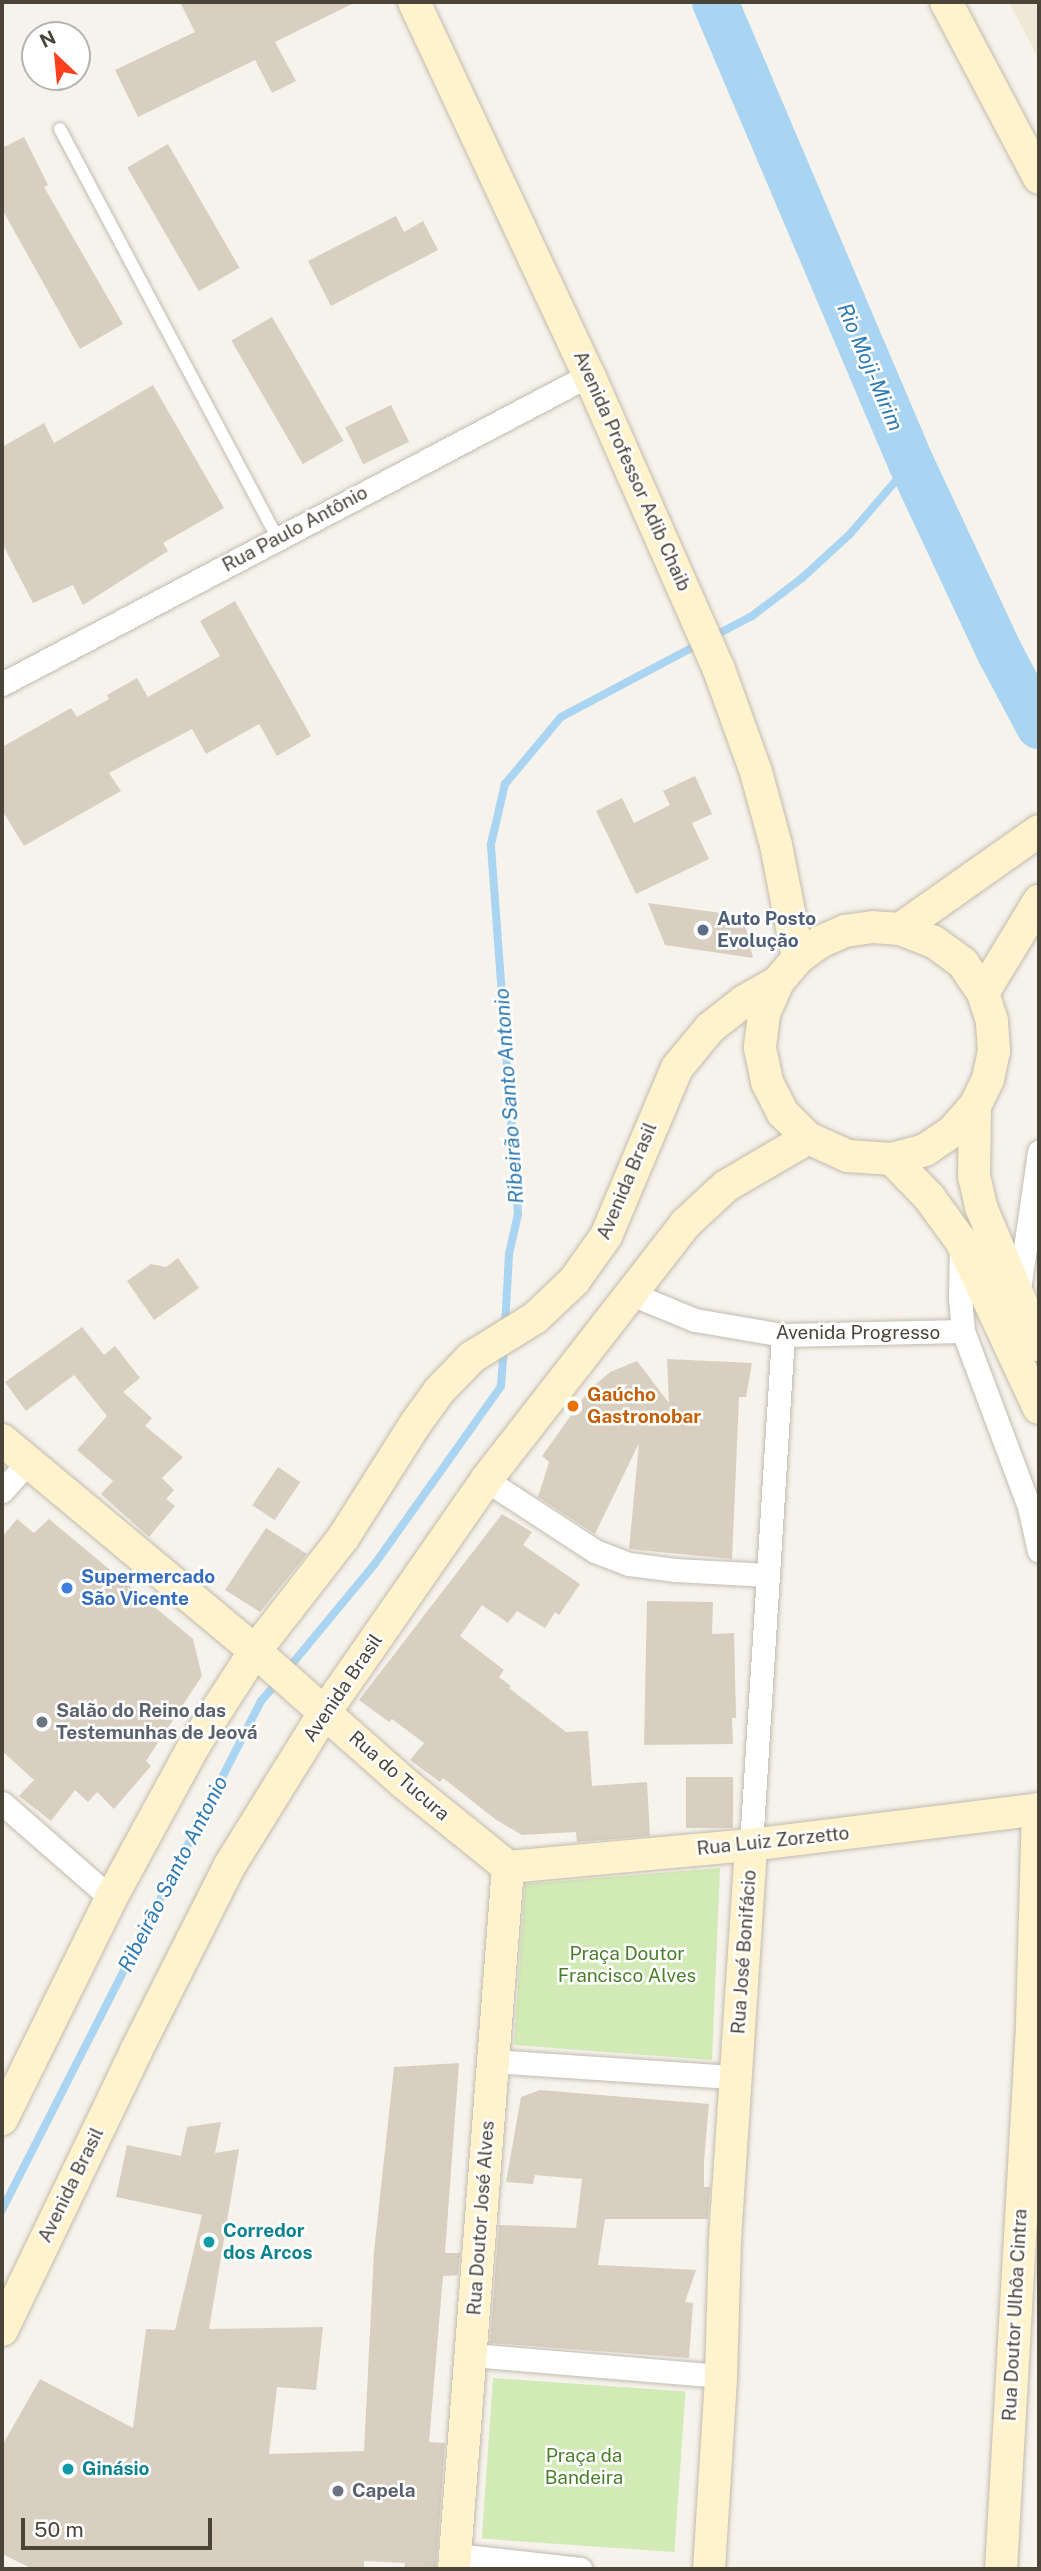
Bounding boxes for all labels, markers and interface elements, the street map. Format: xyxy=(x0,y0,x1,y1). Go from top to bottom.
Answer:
north arrow xyxy=(21,21,91,91)
text: N xyxy=(36,26,59,52)
water label: Rio Moji-Mirim xyxy=(832,299,908,435)
street label: Avenida Professor Adib Chaib xyxy=(569,347,695,595)
street label: Rua Paulo Antônio xyxy=(218,481,372,577)
place label: Auto Posto Evolução xyxy=(717,908,816,952)
marker: Auto Posto Evolução xyxy=(695,922,711,938)
water label: Ribeirão Santo Antonio xyxy=(489,987,529,1205)
street label: Avenida Brasil xyxy=(592,1119,662,1243)
street label: Avenida Progresso xyxy=(776,1322,940,1344)
place label: Gaúcho Gastronobar xyxy=(587,1384,701,1428)
marker: Gaúcho Gastronobar xyxy=(565,1398,581,1414)
place label: Supermercado São Vicente xyxy=(81,1566,215,1610)
marker: Supermercado São Vicente xyxy=(59,1580,75,1596)
street label: Avenida Brasil xyxy=(299,1630,387,1746)
place label: Salão do Reino das Testemunhas de Jeová xyxy=(56,1700,258,1744)
marker: Salão do Reino das Testemunhas de Jeová xyxy=(34,1714,50,1730)
street label: Rua do Tucura xyxy=(344,1726,454,1826)
water label: Ribeirão Santo Antonio xyxy=(113,1772,233,1976)
street label: Rua Luiz Zorzetto xyxy=(696,1822,850,1860)
street label: Rua José Bonifácio xyxy=(727,1869,761,2035)
park label: Praça Doutor Francisco Alves xyxy=(558,1943,696,1987)
street label: Rua Doutor José Alves xyxy=(463,2120,499,2316)
street label: Avenida Brasil xyxy=(33,2124,109,2246)
street label: Rua Doutor Ulhôa Cintra xyxy=(998,2208,1032,2422)
place label: Corredor dos Arcos xyxy=(223,2220,313,2264)
marker: Corredor dos Arcos xyxy=(201,2234,217,2250)
park label: Praça da Bandeira xyxy=(545,2445,623,2489)
place label: Ginásio xyxy=(82,2458,149,2480)
marker: Ginásio xyxy=(60,2461,76,2477)
place label: Capela xyxy=(352,2480,416,2502)
marker: Capela xyxy=(330,2483,346,2499)
scale bar xyxy=(24,2504,215,2548)
text: 50 m xyxy=(34,2517,84,2542)

